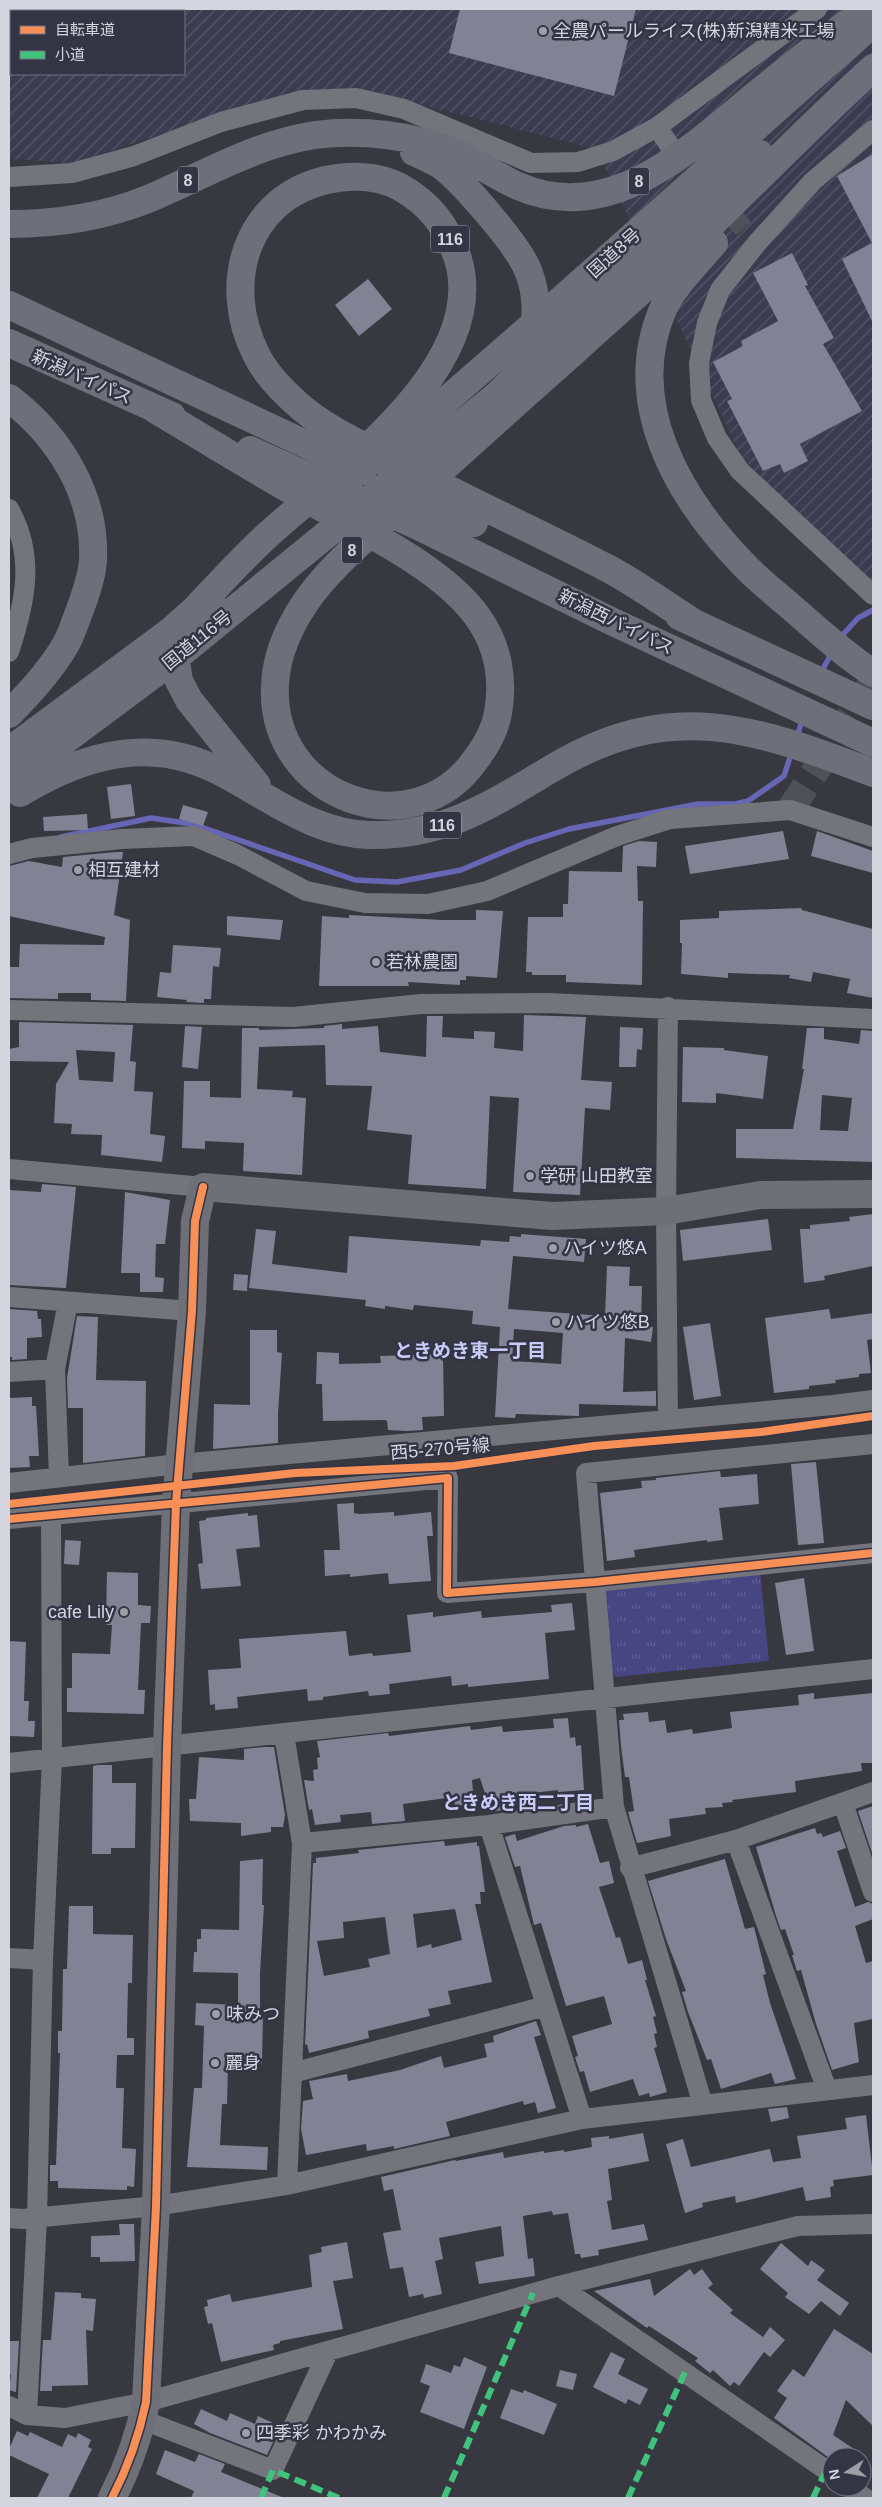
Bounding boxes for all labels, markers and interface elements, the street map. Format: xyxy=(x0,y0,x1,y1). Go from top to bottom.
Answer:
legend xyxy=(10,10,185,75)
text: 自転車道 xyxy=(55,21,115,38)
place label: 全農パールライス(株)新潟精米工場 xyxy=(553,21,834,41)
marker: 全農パールライス(株)新潟精米工場 xyxy=(537,25,549,37)
text: 小道 xyxy=(55,46,85,63)
road number: 8 xyxy=(178,166,198,194)
road number: 8 xyxy=(629,168,649,195)
street label: 国道8号 xyxy=(584,224,644,282)
road number: 116 xyxy=(431,225,469,252)
street label: 新潟バイパス xyxy=(29,346,135,408)
road number: 8 xyxy=(342,536,362,564)
street label: 新潟西バイパス xyxy=(555,585,677,659)
street label: 国道116号 xyxy=(159,606,235,674)
road number: 116 xyxy=(423,812,461,838)
place label: 相互建材 xyxy=(88,860,160,880)
marker: 相互建材 xyxy=(72,864,84,876)
place label: 若林農園 xyxy=(386,952,458,972)
marker: 若林農園 xyxy=(370,956,382,968)
place label: 学研 山田教室 xyxy=(540,1166,653,1186)
marker: 学研 山田教室 xyxy=(524,1170,536,1182)
place label: ハイツ悠A xyxy=(563,1238,647,1258)
marker: ハイツ悠A xyxy=(547,1242,559,1254)
place label: ハイツ悠B xyxy=(566,1312,650,1332)
marker: ハイツ悠B xyxy=(550,1316,562,1328)
district label: ときめき東一丁目 xyxy=(394,1340,546,1361)
street label: 西5-270号線 xyxy=(389,1435,491,1463)
place label: cafe Lily xyxy=(48,1602,114,1622)
marker: cafe Lily xyxy=(118,1606,130,1618)
district label: ときめき西二丁目 xyxy=(442,1792,594,1813)
place label: 味みつ xyxy=(226,2004,280,2024)
marker: 味みつ xyxy=(210,2008,222,2020)
place label: 麗身 xyxy=(225,2053,261,2073)
marker: 麗身 xyxy=(209,2057,221,2069)
place label: 四季彩 かわかみ xyxy=(256,2423,387,2443)
marker: 四季彩 かわかみ xyxy=(240,2427,252,2439)
north arrow xyxy=(822,2447,872,2497)
text: N xyxy=(825,2468,843,2481)

